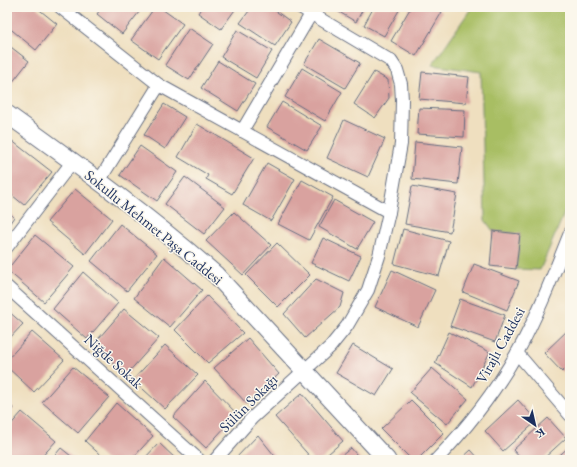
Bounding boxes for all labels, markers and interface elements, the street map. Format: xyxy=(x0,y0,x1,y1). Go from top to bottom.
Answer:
street label: Sokullu Mehmet Paşa Caddesi xyxy=(81,165,227,289)
street label: Virajlı Caddesi xyxy=(471,303,529,386)
street label: Niğde Sokak xyxy=(81,330,148,393)
street label: Sülün Sokağı xyxy=(215,370,281,436)
north arrow xyxy=(515,405,555,445)
text: K xyxy=(533,425,548,442)

